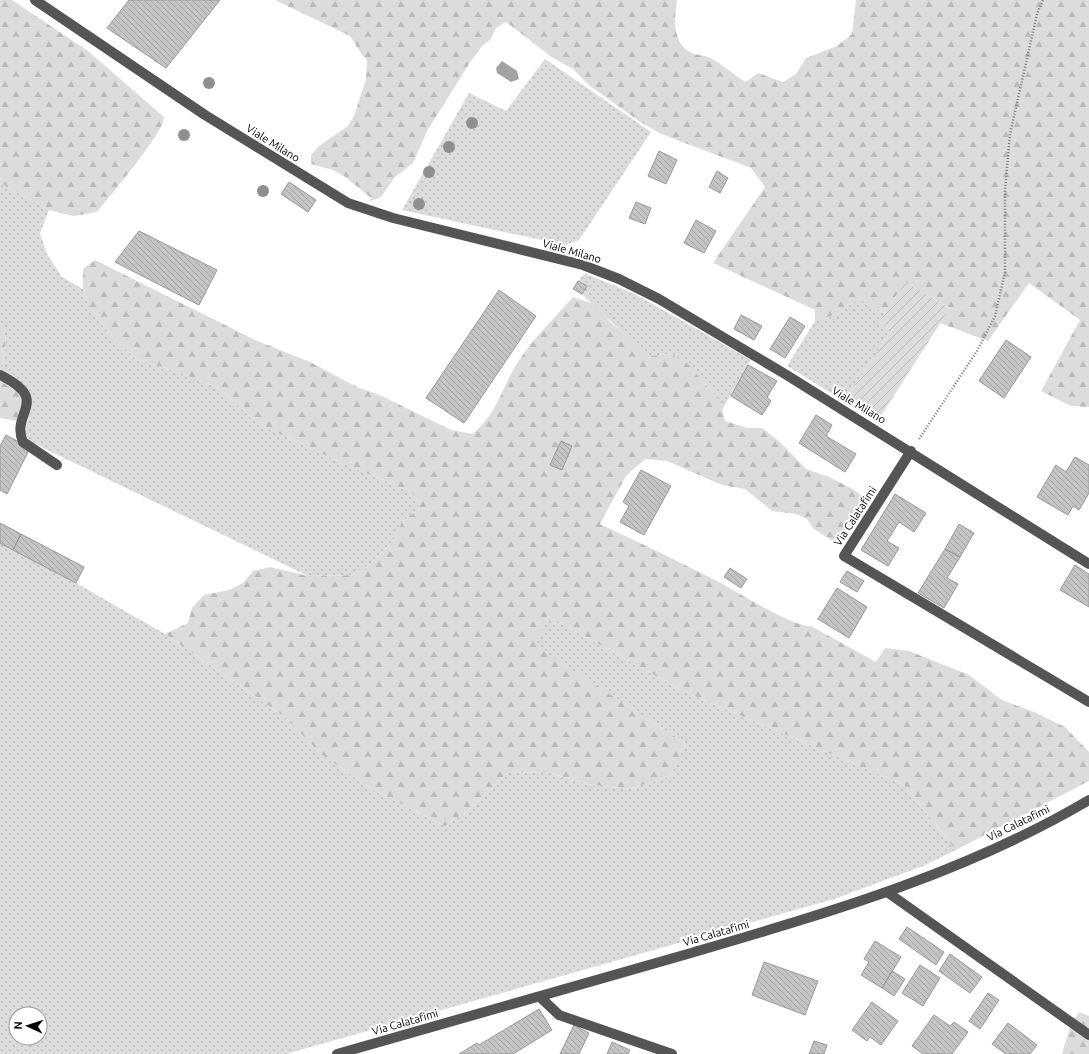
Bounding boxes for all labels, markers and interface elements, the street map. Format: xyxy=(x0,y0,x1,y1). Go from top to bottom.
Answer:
street label: Viale Milano xyxy=(244,122,302,164)
street label: Viale Milano xyxy=(541,237,603,265)
street label: Viale Milano xyxy=(830,384,888,426)
street label: Via Calatafimi xyxy=(831,484,879,548)
street label: Via Calatafimi xyxy=(985,803,1051,843)
street label: Via Calatafimi xyxy=(682,918,750,948)
north arrow xyxy=(8,1006,48,1046)
street label: Via Calatafimi xyxy=(371,1007,439,1037)
text: N xyxy=(12,1021,24,1030)

